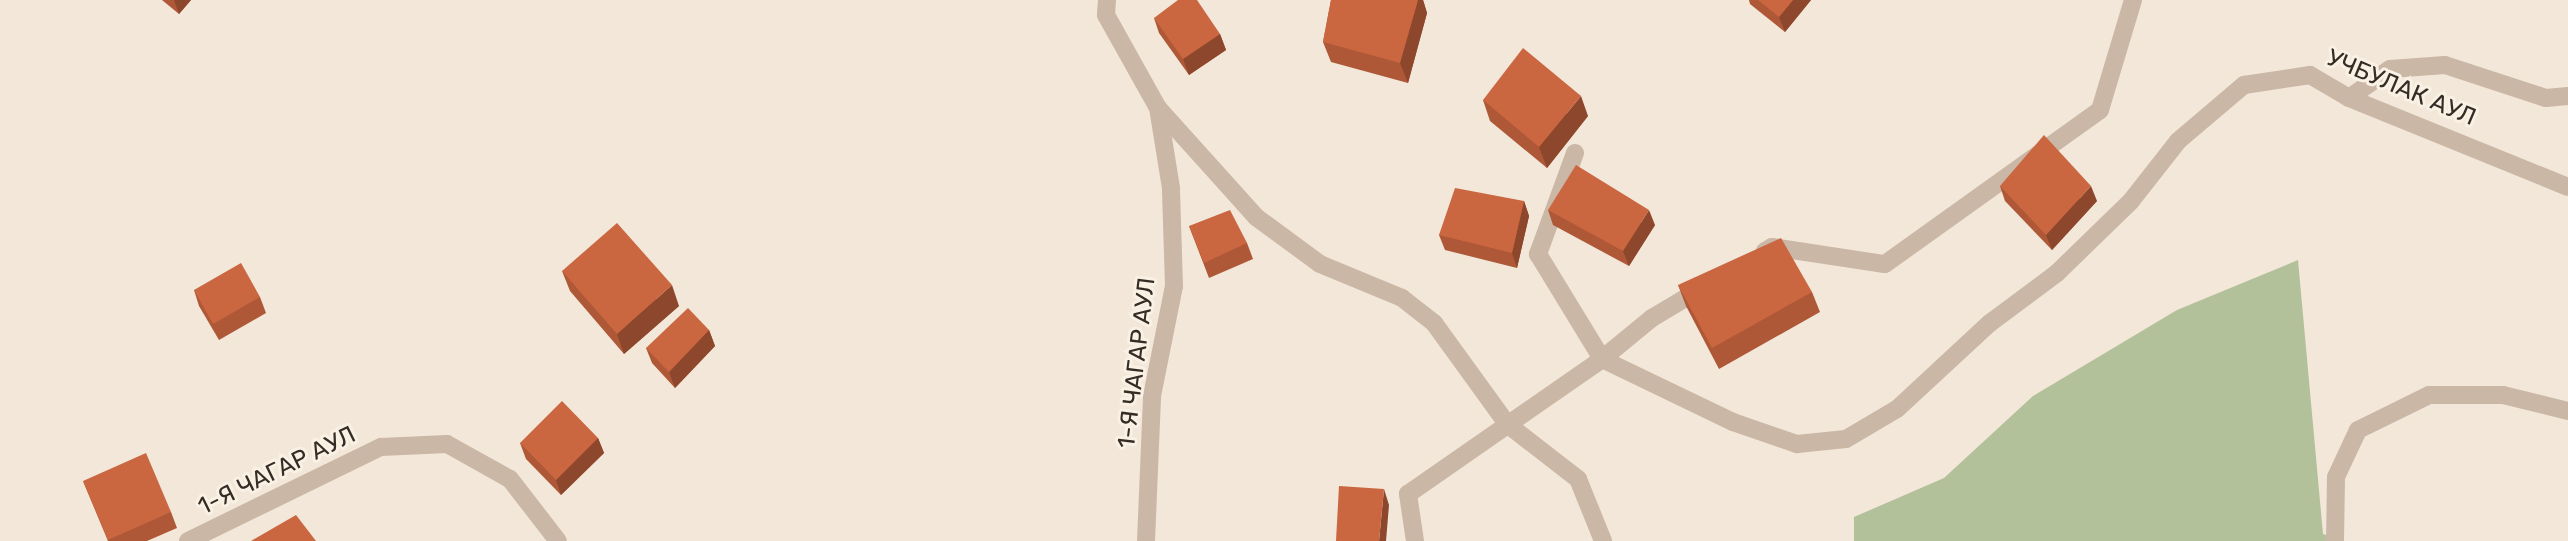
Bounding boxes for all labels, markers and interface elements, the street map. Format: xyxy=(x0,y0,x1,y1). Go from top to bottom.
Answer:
street label: УЧБУЛАК АУЛ xyxy=(2322,44,2480,132)
street label: 1-Я ЧАГАР АУЛ xyxy=(1112,276,1162,450)
street label: 1-Я ЧАГАР АУЛ xyxy=(194,420,360,522)

